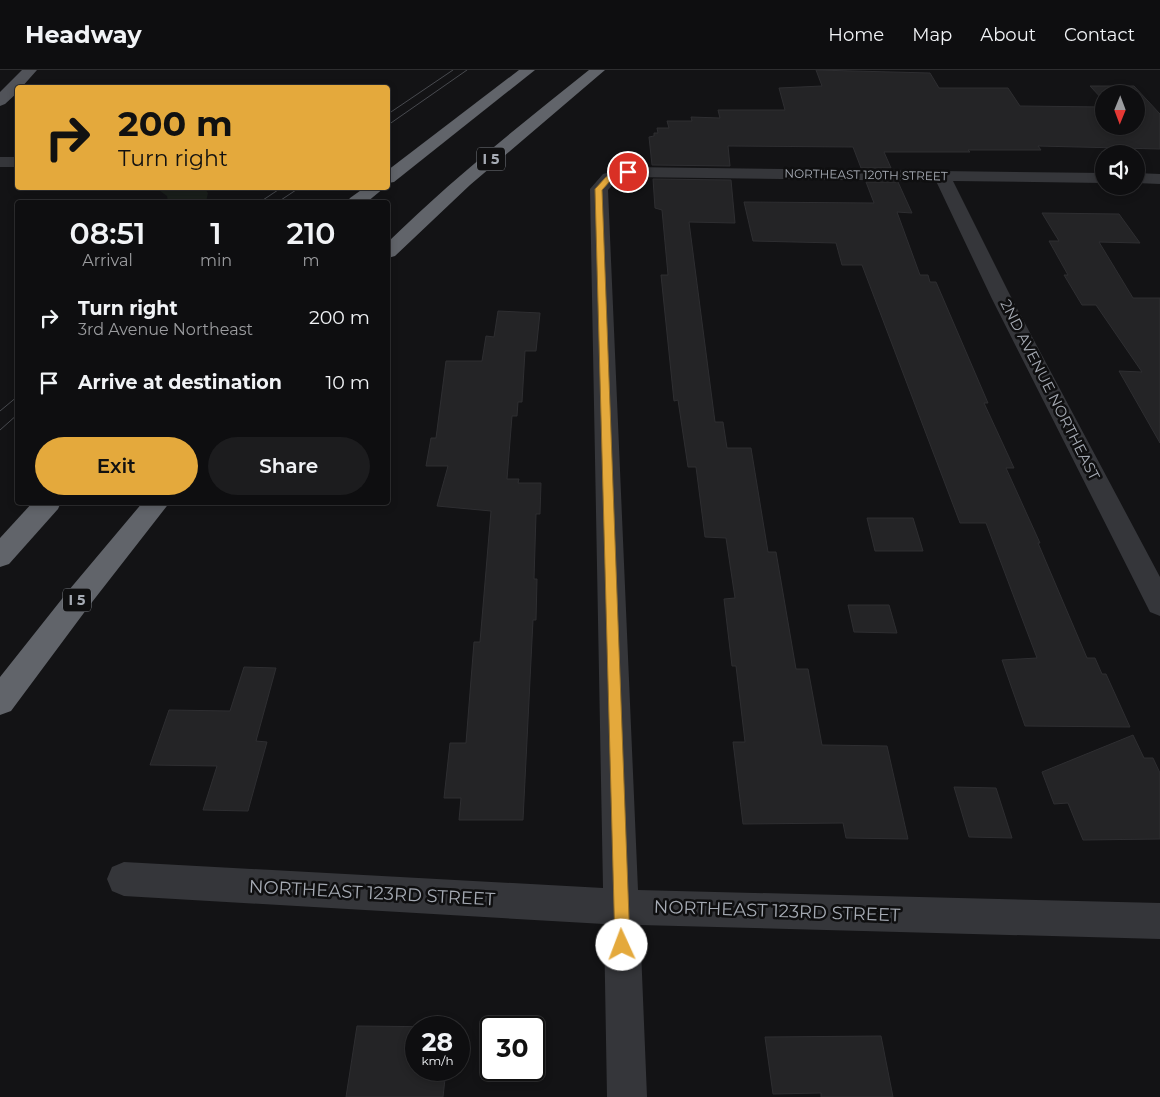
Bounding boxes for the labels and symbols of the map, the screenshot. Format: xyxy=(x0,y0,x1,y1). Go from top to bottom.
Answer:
north arrow xyxy=(1095,85,1145,135)
road number: I 5 xyxy=(477,148,505,170)
pin xyxy=(607,151,649,193)
street label: NORTHEAST 120TH STREET xyxy=(784,166,948,183)
street label: 2ND AVENUE NORTHEAST xyxy=(997,296,1105,484)
road number: I 5 xyxy=(63,588,91,612)
street label: NORTHEAST 123RD STREET xyxy=(248,876,496,910)
street label: NORTHEAST 123RD STREET xyxy=(653,896,901,926)
position arrow xyxy=(595,918,647,970)
speed limit sign: 30 xyxy=(480,1016,545,1081)

